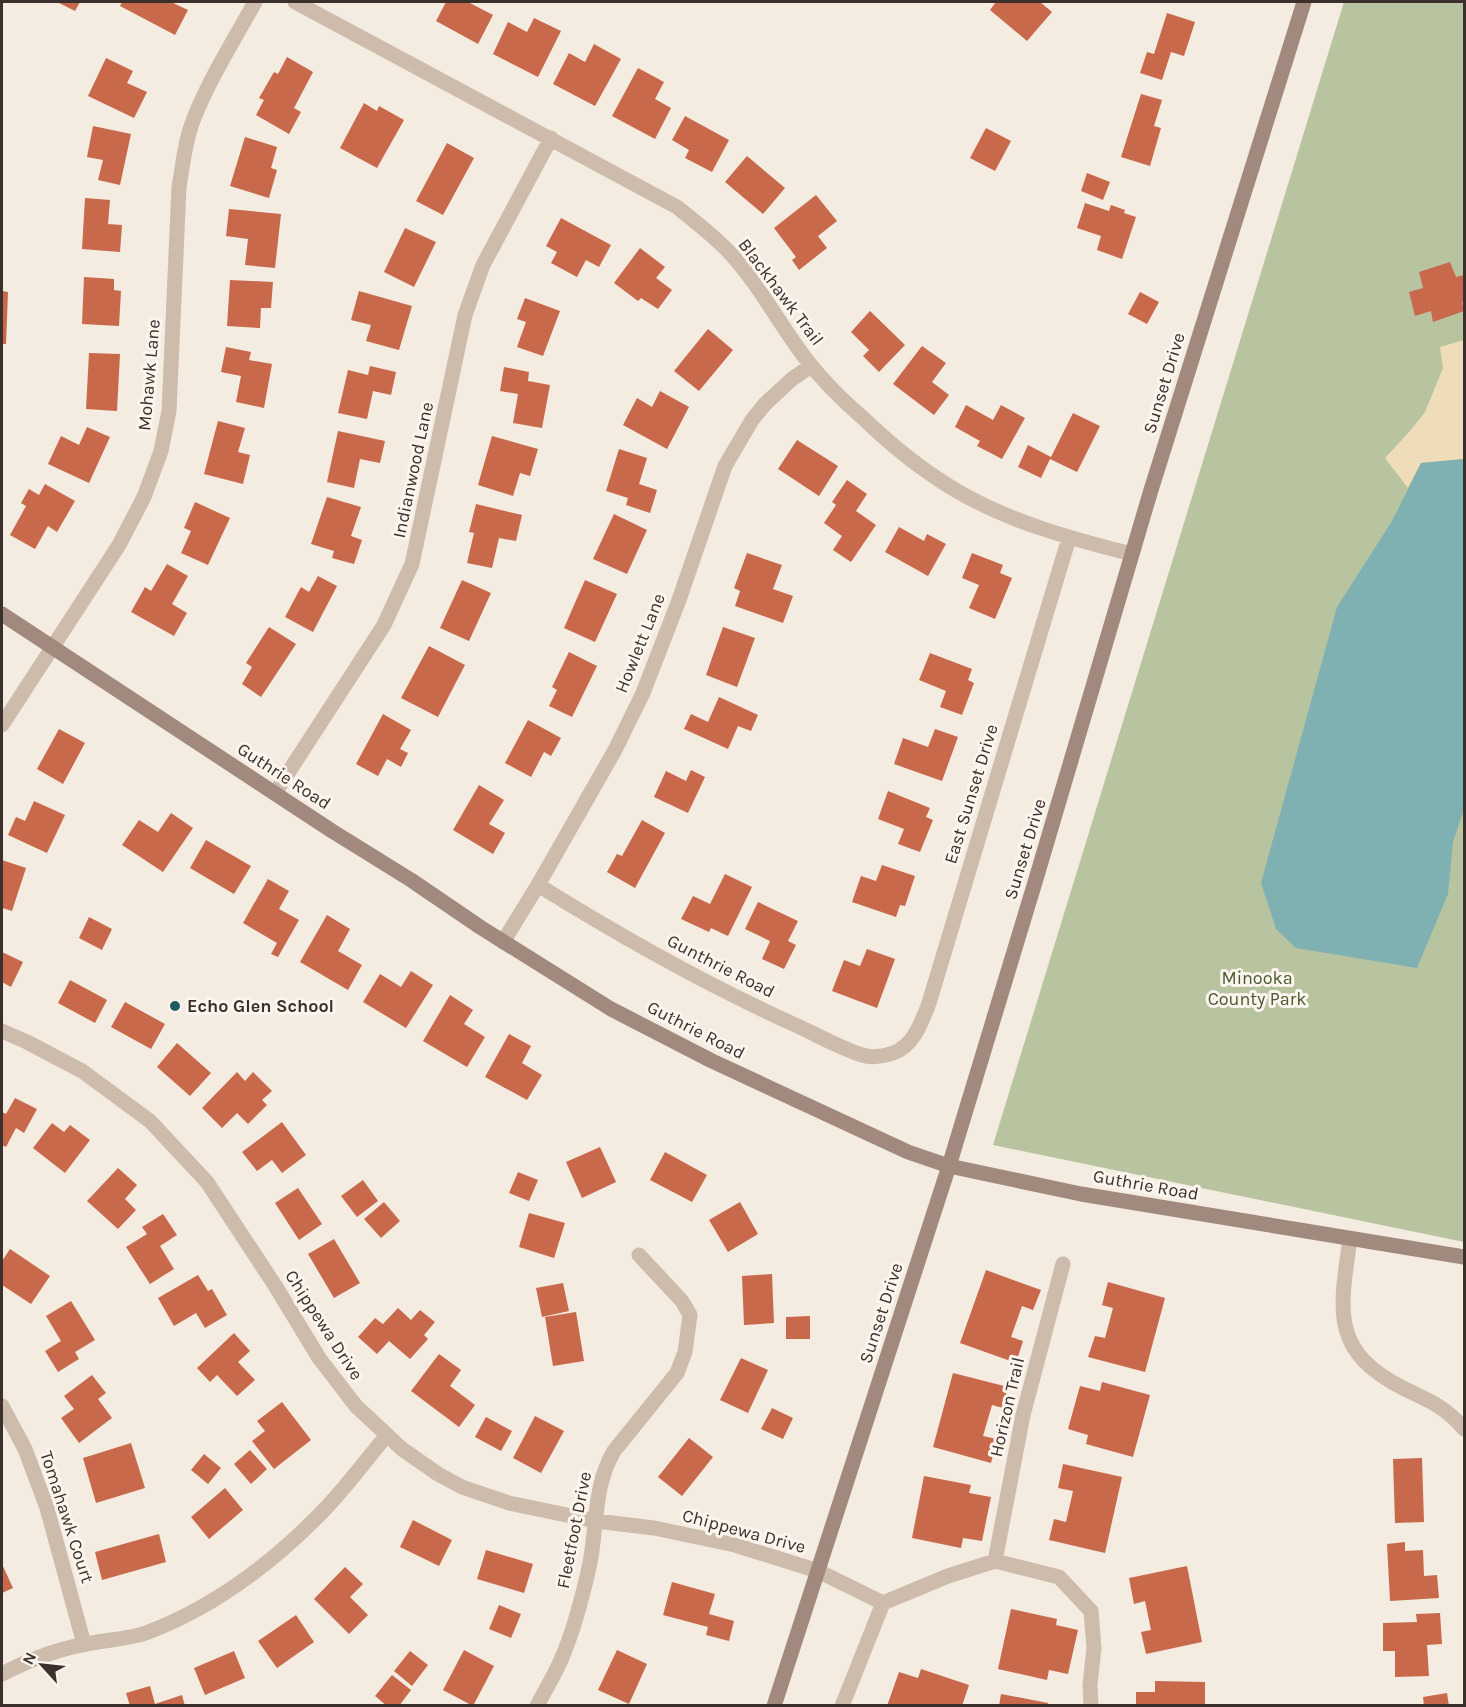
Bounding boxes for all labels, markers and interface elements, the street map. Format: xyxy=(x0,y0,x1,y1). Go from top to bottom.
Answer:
street label: Blackhawk Trail xyxy=(734,234,828,350)
street label: Mohawk Lane xyxy=(133,318,165,432)
street label: Sunset Drive xyxy=(1138,330,1190,436)
street label: Indianwood Lane xyxy=(388,400,438,540)
street label: Howlett Lane xyxy=(610,590,670,696)
street label: East Sunset Drive xyxy=(939,721,1003,867)
street label: Guthrie Road xyxy=(233,738,335,814)
street label: Sunset Drive xyxy=(999,796,1051,902)
street label: Gunthrie Road xyxy=(664,929,778,1003)
park label: Minooka County Park xyxy=(1208,967,1306,1010)
place label: Echo Glen School xyxy=(187,995,334,1017)
street label: Guthrie Road xyxy=(643,996,749,1064)
marker: Echo Glen School xyxy=(168,999,182,1013)
street label: Guthrie Road xyxy=(1091,1165,1201,1205)
street label: Sunset Drive xyxy=(854,1260,908,1366)
street label: Chippewa Drive xyxy=(280,1266,368,1384)
street label: Horizon Trail xyxy=(985,1355,1029,1459)
street label: Tomahawk Court xyxy=(35,1448,99,1586)
street label: Fleetfoot Drive xyxy=(552,1470,596,1590)
street label: Chippewa Drive xyxy=(680,1504,808,1558)
north arrow xyxy=(12,1635,72,1695)
text: N xyxy=(18,1649,40,1668)

